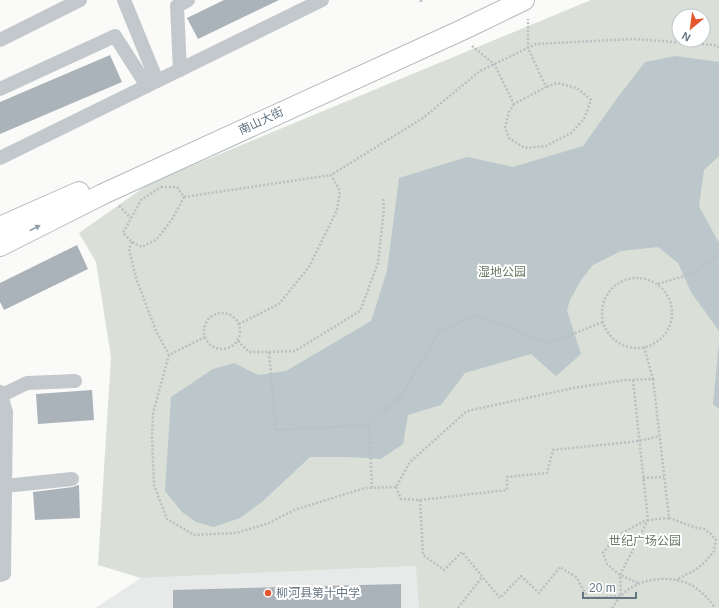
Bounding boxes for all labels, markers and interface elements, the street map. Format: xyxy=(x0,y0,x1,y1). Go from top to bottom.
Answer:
north arrow xyxy=(671,8,711,48)
text: N xyxy=(680,30,693,44)
street label: 南山大街 xyxy=(236,105,286,137)
one-way arrow xyxy=(29,225,41,232)
park label: 湿地公园 xyxy=(478,265,526,279)
park label: 世纪广场公园 xyxy=(609,534,681,548)
scale bar xyxy=(583,574,636,600)
text: 20 m xyxy=(589,581,616,595)
place label: 柳河县第十中学 xyxy=(276,586,360,600)
marker: 柳河县第十中学 xyxy=(263,588,273,598)

